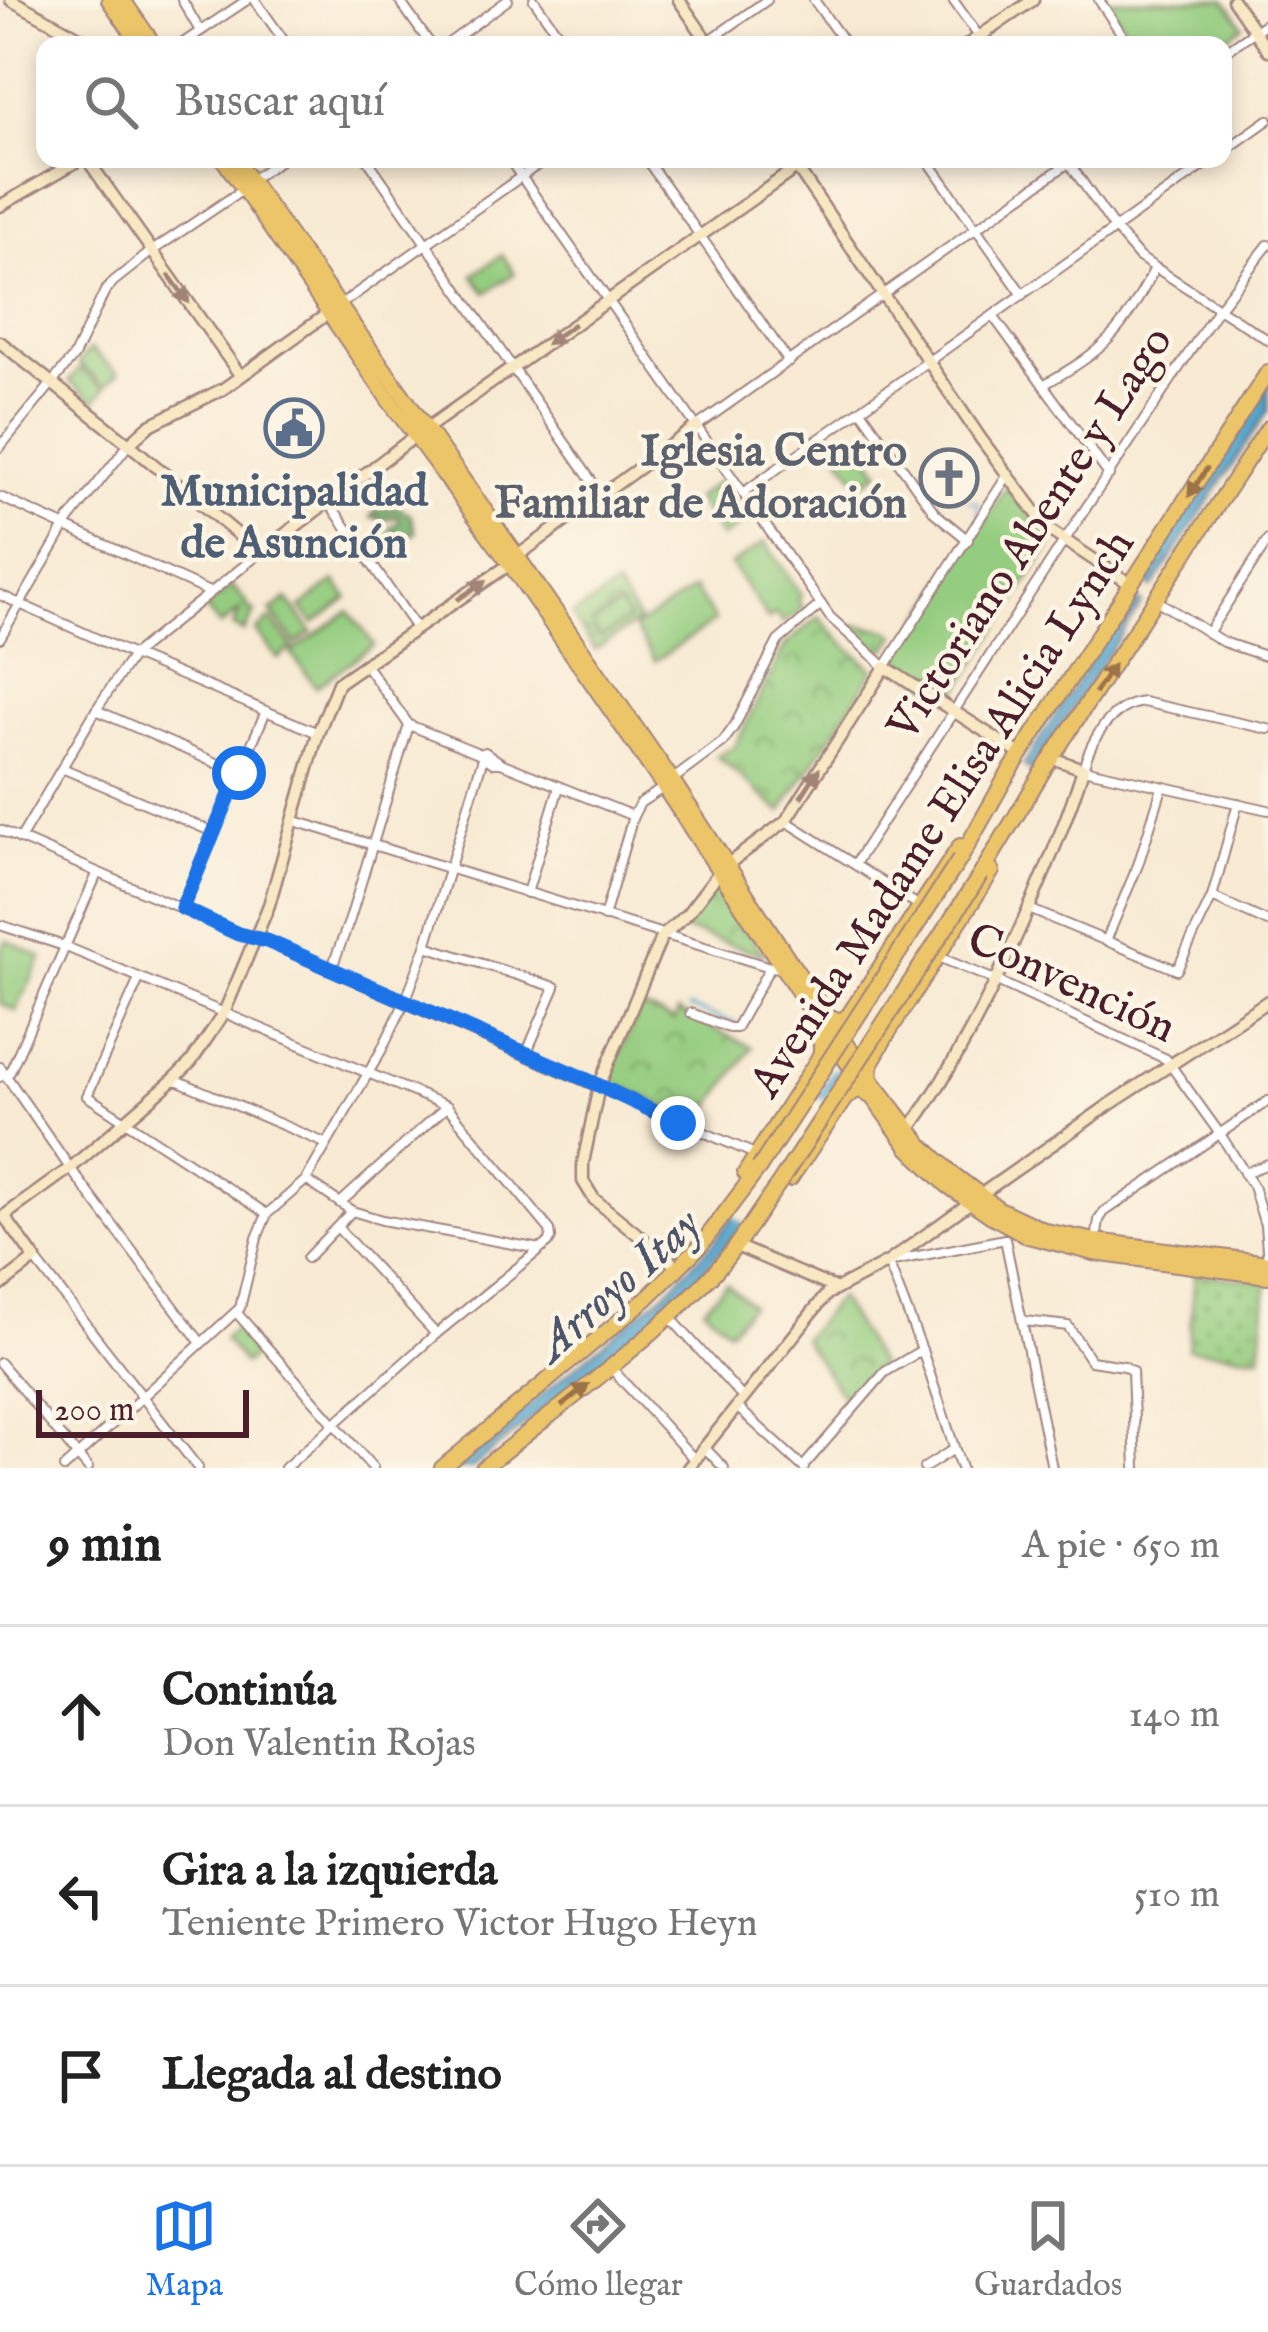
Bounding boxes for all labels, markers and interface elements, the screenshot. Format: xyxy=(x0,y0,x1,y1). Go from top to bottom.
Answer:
search box xyxy=(36,36,1232,168)
icon: search xyxy=(78,69,144,135)
text: Buscar aquí xyxy=(174,74,385,131)
one-way arrow xyxy=(166,273,190,305)
street label: Victoriano Abente y Lago xyxy=(875,316,1186,753)
one-way arrow xyxy=(543,322,576,345)
public building icon: Municipalidad de Asunción xyxy=(263,397,325,459)
place label: Iglesia Centro Familiar de Adoración xyxy=(495,424,907,533)
church icon: Iglesia Centro Familiar de Adoración xyxy=(918,447,980,509)
place label: Municipalidad de Asunción xyxy=(160,464,429,573)
one-way arrow xyxy=(1187,465,1209,498)
street label: Avenida Madame Elisa Alicia Lynch xyxy=(737,519,1148,1109)
one-way arrow xyxy=(455,579,488,602)
one-way arrow xyxy=(1092,662,1114,695)
route start xyxy=(212,746,266,800)
one-way arrow xyxy=(798,767,820,800)
street label: Convención xyxy=(958,911,1184,1057)
route end xyxy=(651,1096,705,1150)
water label: Arroyo Itay xyxy=(520,1196,715,1379)
one-way arrow xyxy=(559,1383,590,1408)
scale bar xyxy=(36,1384,249,1437)
text: 200 m xyxy=(54,1390,135,1432)
text: 9 min xyxy=(48,1514,162,1579)
text: A pie · 650 m xyxy=(1022,1522,1220,1571)
text: Continúa xyxy=(162,1663,336,1720)
icon: ahead xyxy=(48,1683,114,1749)
text: 140 m xyxy=(1129,1691,1220,1740)
text: Don Valentin Rojas xyxy=(162,1720,476,1769)
text: Gira a la izquierda xyxy=(162,1843,497,1900)
icon: left xyxy=(48,1863,114,1929)
text: 510 m xyxy=(1134,1871,1220,1920)
text: Teniente Primero Victor Hugo Heyn xyxy=(162,1900,758,1949)
icon: arrive xyxy=(48,2043,114,2109)
text: Llegada al destino xyxy=(162,2047,502,2104)
tab: Mapa xyxy=(145,2193,223,2307)
tab: Cómo llegar xyxy=(514,2193,683,2307)
tab: Guardados xyxy=(974,2193,1122,2307)

